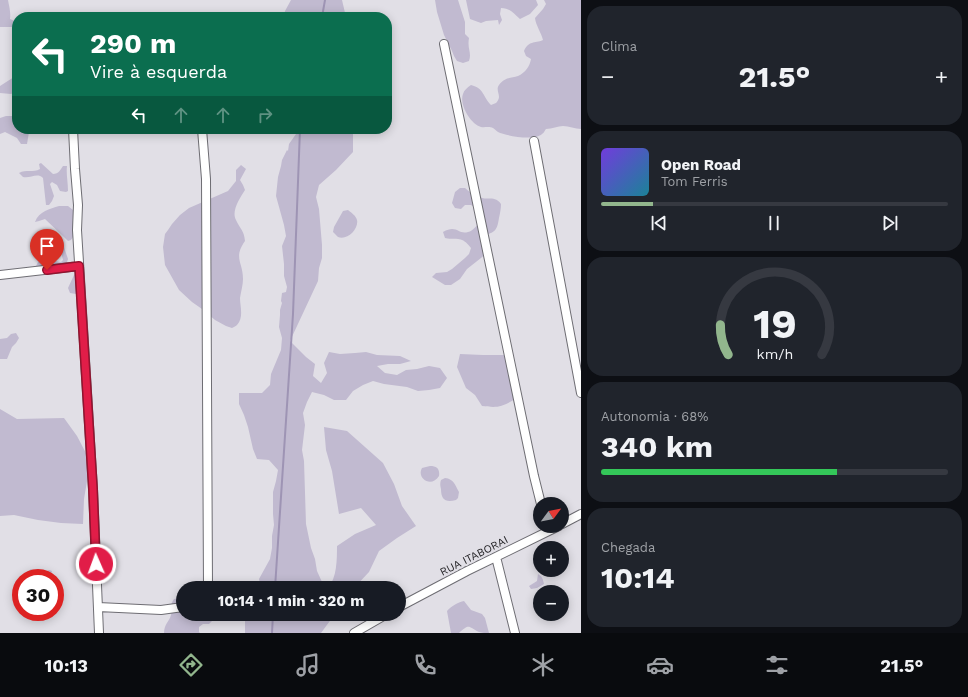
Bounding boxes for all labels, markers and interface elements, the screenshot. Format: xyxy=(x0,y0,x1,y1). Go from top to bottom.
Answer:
text: 290 m xyxy=(90,27,176,60)
icon: left xyxy=(24,28,76,80)
text: Clima xyxy=(601,39,637,54)
text: 21.5° xyxy=(739,59,810,94)
text: Vire à esquerda xyxy=(90,61,227,82)
text: − xyxy=(601,64,614,89)
text: + xyxy=(935,64,948,89)
icon: left xyxy=(128,104,150,126)
icon: ahead xyxy=(170,104,192,126)
icon: ahead xyxy=(212,104,234,126)
icon: right xyxy=(254,104,276,126)
text: Open Road xyxy=(661,156,741,174)
text: Tom Ferris xyxy=(661,174,728,189)
icon: previous xyxy=(648,212,670,234)
icon: pause xyxy=(763,212,785,234)
icon: next xyxy=(879,212,901,234)
pin xyxy=(30,229,64,270)
icon: arrive xyxy=(36,235,58,257)
text: 19 xyxy=(753,298,796,347)
text: km/h xyxy=(756,345,793,361)
text: Autonomia · 68% xyxy=(601,409,708,424)
text: 340 km xyxy=(601,429,713,464)
north arrow xyxy=(533,497,569,533)
map controls xyxy=(533,497,569,621)
street label: RUA ITABORAI xyxy=(438,533,510,579)
text: Chegada xyxy=(601,540,655,555)
button: + xyxy=(533,541,569,577)
position arrow xyxy=(75,543,117,585)
text: 10:14 xyxy=(601,560,675,595)
speed limit sign: 30 xyxy=(12,569,64,621)
button: − xyxy=(533,585,569,621)
text: 10:14 · 1 min · 320 m xyxy=(218,592,364,610)
icon: directions xyxy=(177,651,205,679)
icon: music xyxy=(294,651,322,679)
icon: phone xyxy=(411,651,439,679)
icon: climate xyxy=(529,651,557,679)
icon: car xyxy=(646,651,674,679)
icon: filters xyxy=(763,651,791,679)
text: 10:13 xyxy=(45,655,88,676)
text: 21.5° xyxy=(880,655,923,676)

